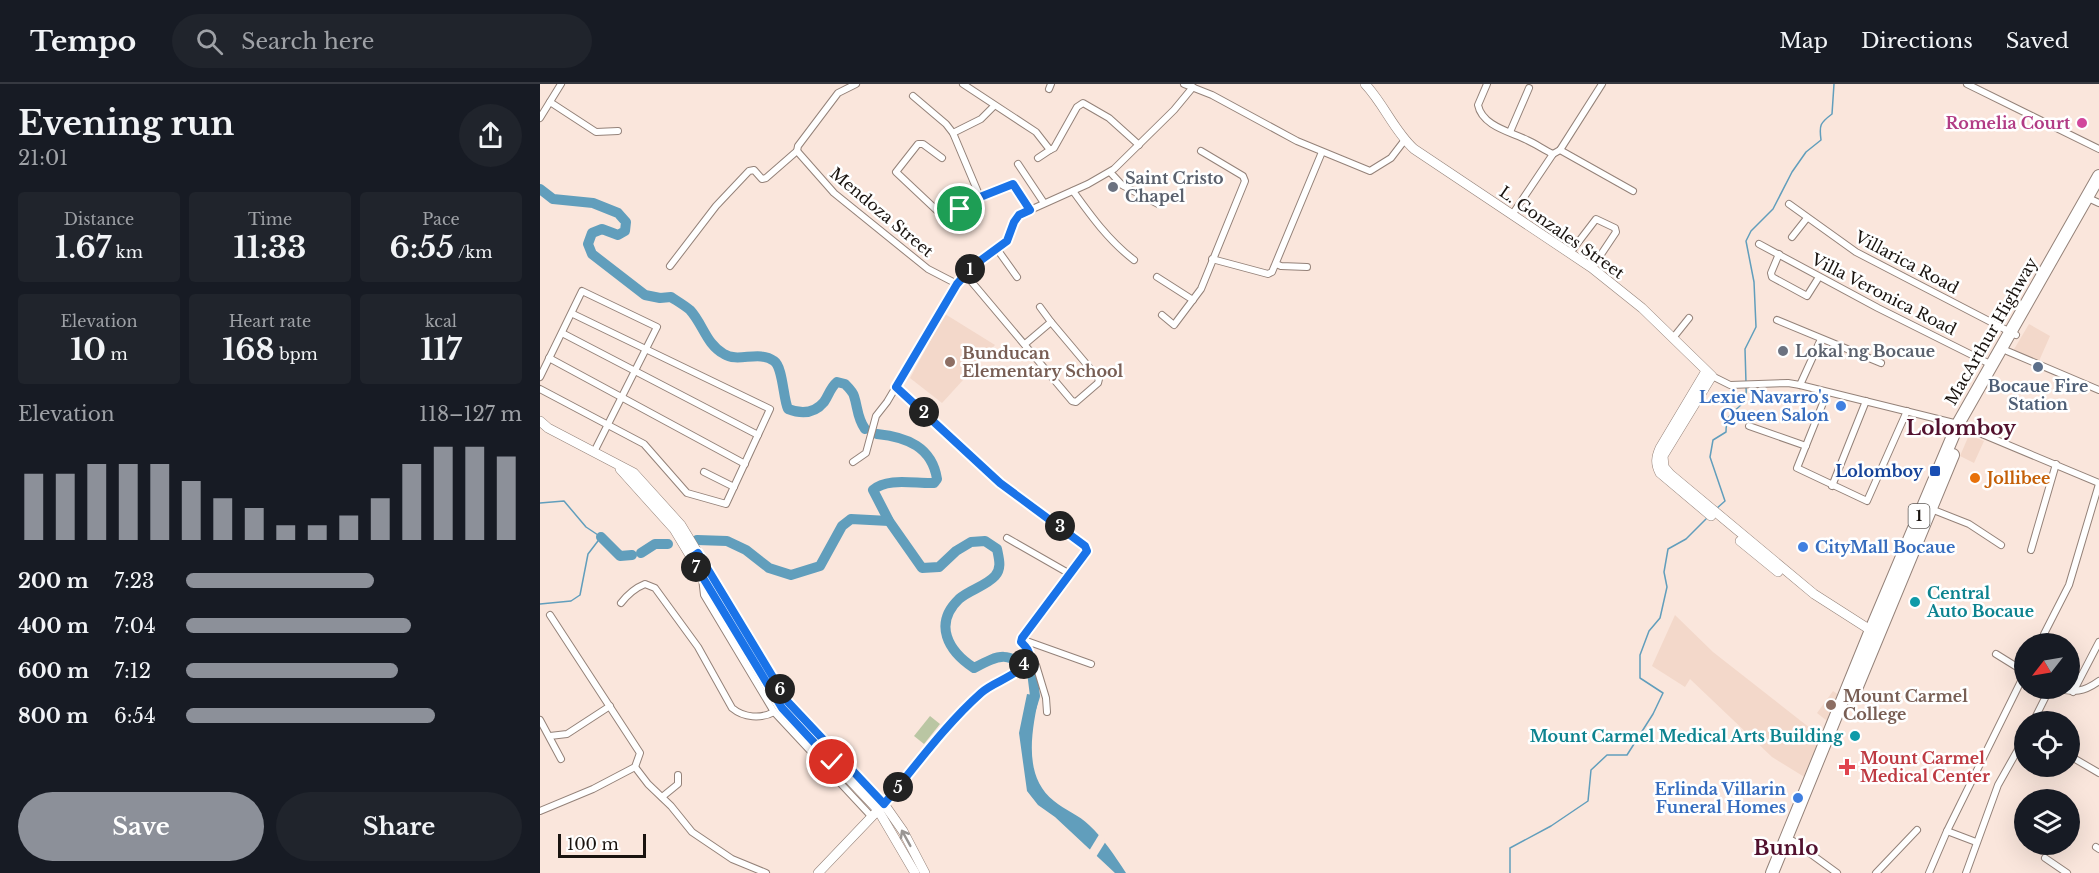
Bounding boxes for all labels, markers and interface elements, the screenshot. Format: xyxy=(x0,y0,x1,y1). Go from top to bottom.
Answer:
search box xyxy=(172,14,592,68)
text: Tempo xyxy=(30,24,136,59)
icon: search xyxy=(193,25,226,58)
text: Search here xyxy=(241,28,374,55)
text: Map xyxy=(1779,28,1828,54)
text: Directions xyxy=(1861,28,1973,54)
text: Saved xyxy=(2006,28,2069,54)
text: Evening run xyxy=(18,103,234,144)
button: share xyxy=(459,104,522,167)
place label: Romelia Court xyxy=(1945,113,2071,133)
marker: Romelia Court xyxy=(2075,116,2089,130)
text: 21:01 xyxy=(18,146,68,170)
street label: Mendoza Street xyxy=(826,163,938,261)
place label: Saint Cristo Chapel xyxy=(1125,168,1224,206)
marker: Saint Cristo Chapel xyxy=(1106,180,1120,194)
street label: L. Gonzales Street xyxy=(1496,181,1628,283)
pin xyxy=(934,183,985,234)
icon: arrive xyxy=(943,192,976,225)
text: Distance xyxy=(64,209,134,229)
text: Time xyxy=(248,209,292,229)
text: Pace xyxy=(422,209,460,229)
street label: Villarica Road xyxy=(1851,226,1962,298)
text: 1.67 xyxy=(55,229,111,266)
text: 11:33 xyxy=(234,229,306,266)
text: 6:55 xyxy=(390,229,454,266)
text: km xyxy=(111,242,143,262)
text: /km xyxy=(454,242,492,262)
street label: Villa Veronica Road xyxy=(1807,248,1960,339)
street label: MacArthur Highway xyxy=(1941,253,2042,408)
pin: 1 xyxy=(955,254,985,284)
text: 1 xyxy=(967,259,973,279)
text: Elevation xyxy=(60,311,138,331)
text: Heart rate xyxy=(229,311,311,331)
text: kcal xyxy=(425,311,457,331)
text: 10 xyxy=(70,331,106,368)
text: 168 xyxy=(222,331,275,368)
text: 117 xyxy=(420,331,462,368)
place label: Lokal ng Bocaue xyxy=(1795,341,1935,361)
place label: Bunducan Elementary School xyxy=(962,343,1124,381)
text: m xyxy=(106,344,128,364)
text: bpm xyxy=(275,344,318,364)
marker: Lokal ng Bocaue xyxy=(1776,344,1790,358)
marker: Bunducan Elementary School xyxy=(943,355,957,369)
marker: Bocaue Fire Station xyxy=(2031,360,2045,374)
place label: Bocaue Fire Station xyxy=(1988,376,2088,414)
place label: Lexie Navarro's Queen Salon xyxy=(1699,387,1829,425)
pin: 2 xyxy=(909,397,939,427)
marker: Lexie Navarro's Queen Salon xyxy=(1834,399,1848,413)
text: Elevation xyxy=(18,402,115,426)
text: 118–127 m xyxy=(419,402,522,426)
text: 2 xyxy=(919,402,929,422)
district label: Lolomboy xyxy=(1906,416,2017,440)
place label: Lolomboy xyxy=(1835,461,1924,481)
marker: Lolomboy xyxy=(1928,464,1942,478)
place label: Jollibee xyxy=(1984,468,2050,488)
marker: Jollibee xyxy=(1968,471,1982,485)
road number: 1 xyxy=(1908,504,1930,528)
pin: 3 xyxy=(1045,511,1075,541)
text: 3 xyxy=(1055,516,1065,536)
place label: CityMall Bocaue xyxy=(1815,537,1955,557)
marker: CityMall Bocaue xyxy=(1796,540,1810,554)
pin: 7 xyxy=(681,552,711,582)
text: 7 xyxy=(692,557,700,577)
text: 200 m xyxy=(18,569,89,593)
text: 7:23 xyxy=(114,569,154,593)
place label: Central Auto Bocaue xyxy=(1926,583,2034,621)
marker: Central Auto Bocaue xyxy=(1908,595,1922,609)
text: 400 m xyxy=(18,614,89,638)
text: 7:04 xyxy=(114,614,156,638)
north arrow xyxy=(2014,633,2080,699)
map controls xyxy=(2014,633,2080,855)
pin: 4 xyxy=(1009,649,1039,679)
text: 4 xyxy=(1019,654,1029,674)
text: 600 m xyxy=(18,659,89,683)
text: 7:12 xyxy=(114,659,151,683)
pin: 6 xyxy=(765,674,795,704)
text: 6 xyxy=(775,679,785,699)
place label: Mount Carmel College xyxy=(1843,686,1968,724)
marker: Mount Carmel College xyxy=(1824,698,1838,712)
text: 800 m xyxy=(18,704,88,728)
text: 6:54 xyxy=(114,704,156,728)
button: locate xyxy=(2014,711,2080,777)
place label: Mount Carmel Medical Arts Building xyxy=(1530,726,1844,746)
marker: Mount Carmel Medical Arts Building xyxy=(1848,729,1862,743)
pin xyxy=(806,736,857,787)
icon: check xyxy=(815,745,848,778)
place label: Mount Carmel Medical Center xyxy=(1860,748,1990,786)
marker: Mount Carmel Medical Center xyxy=(1838,758,1856,776)
pin: 5 xyxy=(883,772,913,802)
text: 5 xyxy=(893,777,903,797)
place label: Erlinda Villarin Funeral Homes xyxy=(1654,779,1786,817)
button: layers xyxy=(2014,789,2080,855)
marker: Erlinda Villarin Funeral Homes xyxy=(1791,791,1805,805)
button: Save xyxy=(18,792,264,861)
button: Share xyxy=(276,792,522,861)
one-way arrow xyxy=(900,829,911,847)
scale bar xyxy=(558,831,646,858)
text: 100 m xyxy=(567,834,619,854)
district label: Bunlo xyxy=(1754,836,1818,860)

